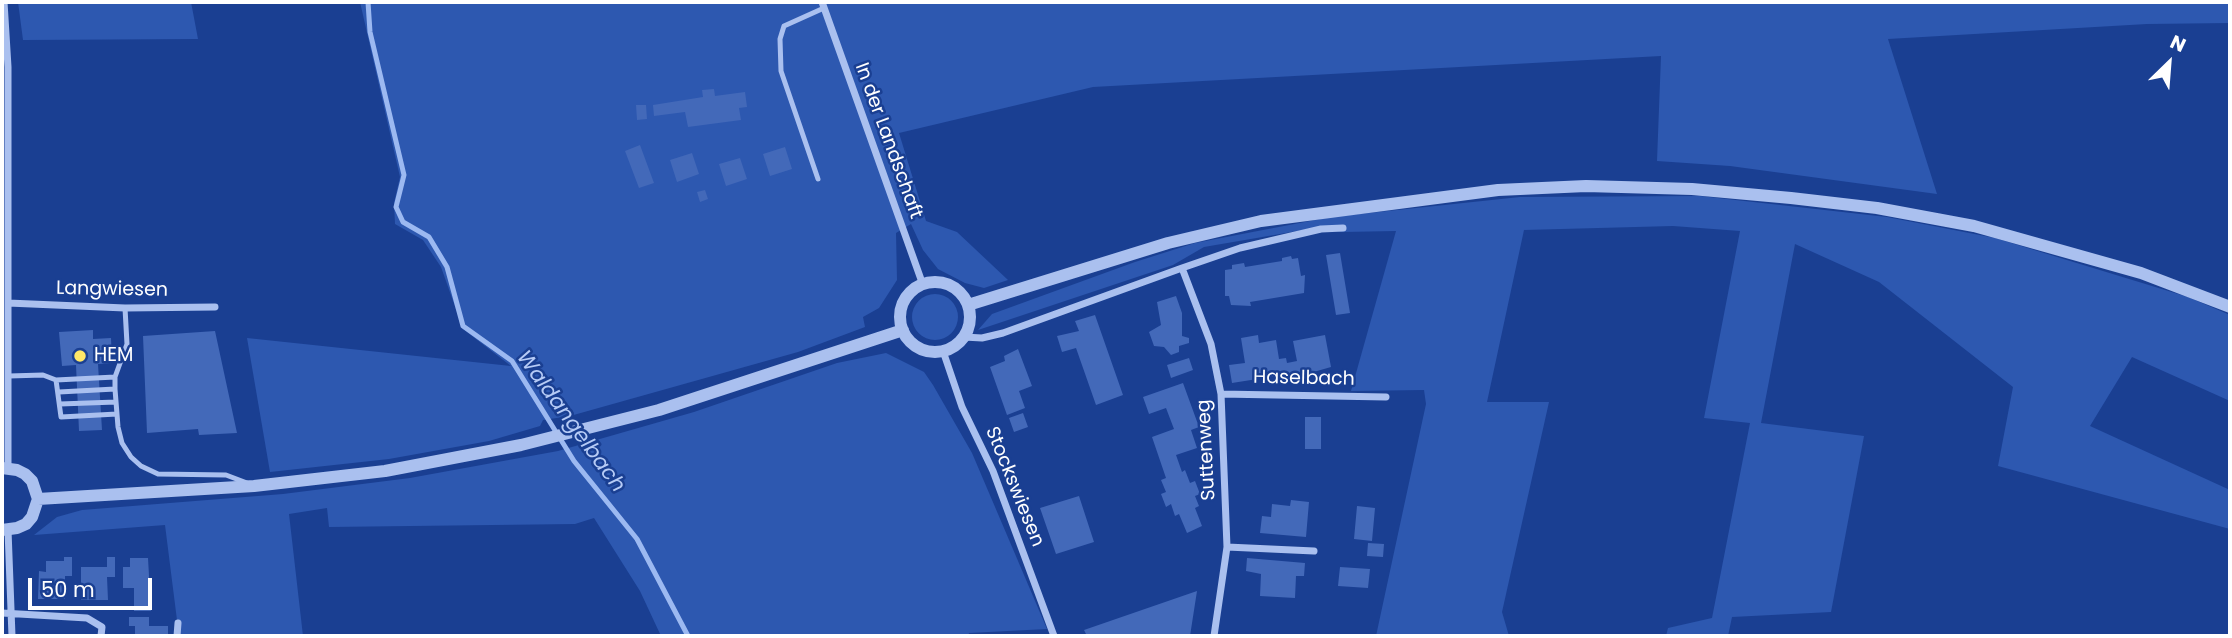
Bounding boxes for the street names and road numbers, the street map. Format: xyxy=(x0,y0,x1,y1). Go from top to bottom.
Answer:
street label: In der Landschaft xyxy=(849,60,927,222)
street label: Langwiesen xyxy=(56,278,168,302)
street label: Haselbach xyxy=(1253,367,1355,391)
street label: Suttenweg xyxy=(1193,399,1221,501)
street label: Stockswiesen xyxy=(980,424,1048,550)

